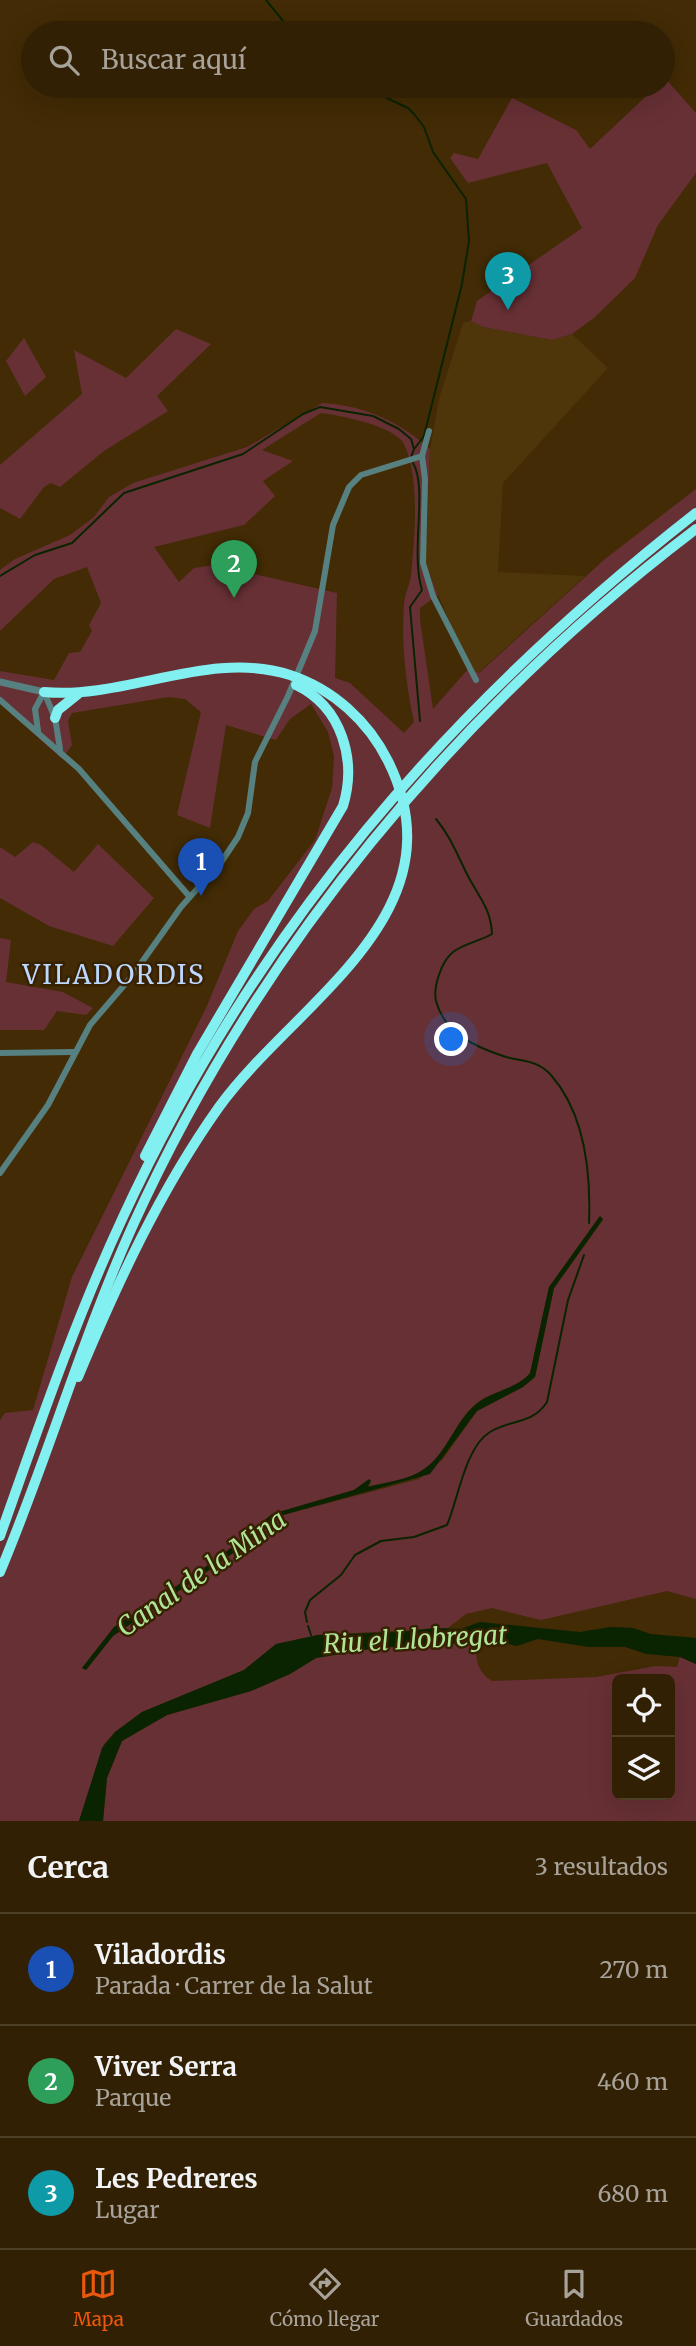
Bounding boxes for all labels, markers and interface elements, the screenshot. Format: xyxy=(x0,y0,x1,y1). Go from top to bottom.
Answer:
search box xyxy=(21,21,675,98)
icon: search xyxy=(45,41,83,79)
text: Buscar aquí xyxy=(101,43,246,76)
pin: 3 xyxy=(485,252,531,310)
pin: 2 xyxy=(211,540,257,598)
pin: 1 xyxy=(178,838,224,896)
district label: VILADORDIS xyxy=(22,958,205,991)
your location xyxy=(434,1022,468,1056)
water label: Canal de la Mina xyxy=(110,1502,292,1644)
water label: Riu el Llobregat xyxy=(322,1618,509,1660)
map controls xyxy=(612,1674,675,1800)
button: locate xyxy=(612,1674,675,1737)
button: layers xyxy=(612,1737,675,1800)
text: Cerca xyxy=(28,1848,109,1886)
text: 3 resultados xyxy=(535,1852,668,1881)
text: Viladordis xyxy=(95,1938,226,1971)
text: 1 xyxy=(46,1955,56,1984)
text: 270 m xyxy=(600,1955,668,1984)
text: Parada · Carrer de la Salut xyxy=(95,1971,373,2000)
text: Viver Serra xyxy=(95,2050,237,2083)
text: 2 xyxy=(44,2067,58,2096)
text: 460 m xyxy=(597,2067,668,2096)
text: Parque xyxy=(95,2083,171,2112)
text: Les Pedreres xyxy=(95,2162,258,2195)
text: 3 xyxy=(44,2179,58,2208)
text: 680 m xyxy=(597,2179,668,2208)
text: Lugar xyxy=(95,2195,160,2224)
tab: Mapa xyxy=(73,2265,124,2331)
tab: Cómo llegar xyxy=(270,2265,379,2331)
tab: Guardados xyxy=(525,2265,623,2331)

